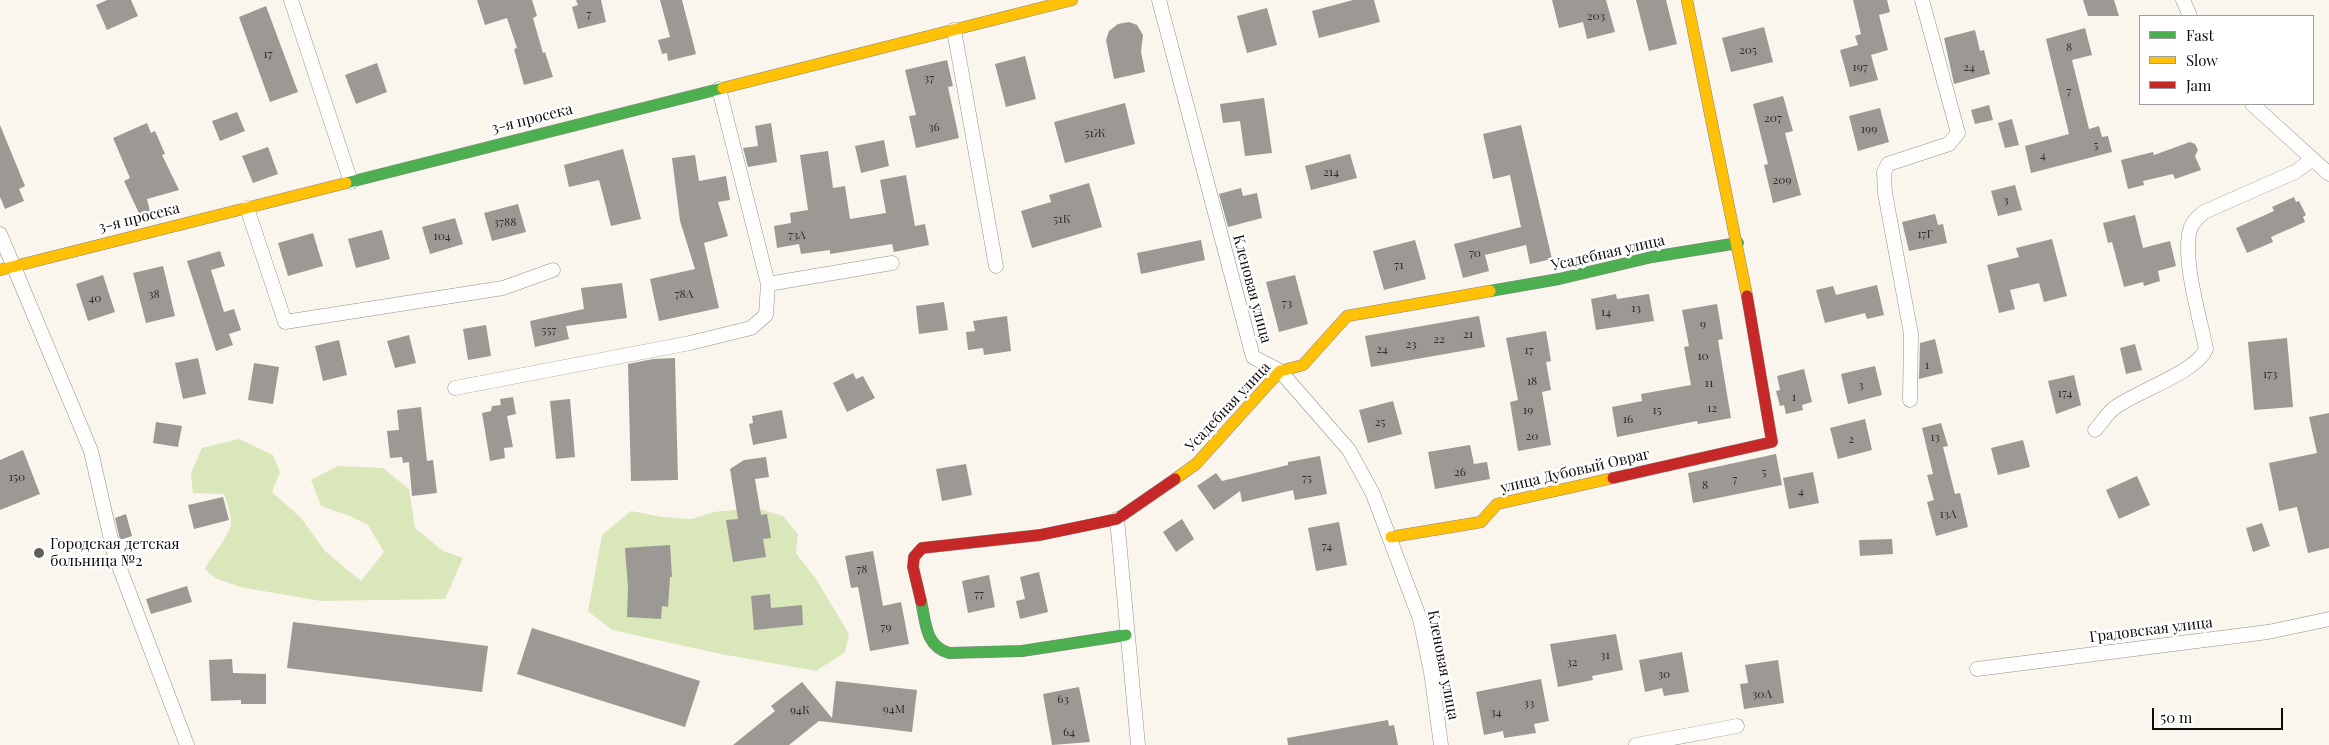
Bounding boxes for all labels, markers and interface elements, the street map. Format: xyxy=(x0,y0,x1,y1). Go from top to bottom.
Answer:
house number: 7 xyxy=(587,7,591,21)
house number: 203 xyxy=(1587,9,1605,23)
legend xyxy=(2139,15,2314,105)
text: Fast xyxy=(2186,25,2214,45)
house number: 8 xyxy=(2066,40,2072,54)
house number: 205 xyxy=(1739,43,1757,57)
house number: 17 xyxy=(263,47,273,61)
text: Slow xyxy=(2186,50,2218,70)
house number: 197 xyxy=(1852,60,1868,74)
house number: 24 xyxy=(1963,60,1975,74)
house number: 37 xyxy=(924,71,934,85)
text: Jam xyxy=(2186,75,2211,95)
house number: 7 xyxy=(2067,84,2071,98)
street label: 3-я просека xyxy=(490,100,574,138)
house number: 207 xyxy=(1764,111,1782,125)
house number: 36 xyxy=(928,120,940,134)
house number: 199 xyxy=(1861,122,1877,136)
house number: 51Ж xyxy=(1084,126,1106,140)
house number: 5 xyxy=(2094,138,2098,152)
house number: 4 xyxy=(2040,148,2046,162)
house number: 214 xyxy=(1323,165,1339,179)
house number: 209 xyxy=(1772,173,1792,187)
house number: 3 xyxy=(2003,193,2009,207)
street label: 3-я просека xyxy=(97,199,181,237)
house number: 51К xyxy=(1053,212,1071,226)
house number: 3788 xyxy=(494,215,516,229)
house number: 17Г xyxy=(1917,227,1933,241)
house number: 73А xyxy=(788,228,806,242)
house number: 104 xyxy=(433,229,451,243)
street label: Усадебная улица xyxy=(1549,231,1667,275)
street label: Кленовая улица xyxy=(1229,233,1275,345)
house number: 70 xyxy=(1469,246,1481,260)
house number: 71 xyxy=(1394,258,1404,272)
house number: 38 xyxy=(148,287,160,301)
house number: 78А xyxy=(675,287,693,301)
house number: 40 xyxy=(88,291,102,305)
house number: 73 xyxy=(1282,296,1292,310)
house number: 13 xyxy=(1631,301,1641,315)
house number: 14 xyxy=(1601,305,1611,319)
house number: 9 xyxy=(1700,317,1706,331)
house number: 557 xyxy=(542,323,556,337)
house number: 21 xyxy=(1463,327,1473,341)
house number: 22 xyxy=(1433,332,1445,346)
house number: 23 xyxy=(1405,337,1417,351)
house number: 24 xyxy=(1376,342,1388,356)
house number: 17 xyxy=(1524,343,1534,357)
house number: 10 xyxy=(1697,349,1709,363)
street label: Усадебная улица xyxy=(1182,358,1274,456)
house number: 1 xyxy=(1925,358,1929,372)
house number: 173 xyxy=(2263,367,2277,381)
house number: 18 xyxy=(1527,374,1537,388)
house number: 11 xyxy=(1705,376,1713,390)
house number: 3 xyxy=(1858,378,1864,392)
house number: 174 xyxy=(2058,386,2072,400)
house number: 1 xyxy=(1792,390,1796,404)
house number: 12 xyxy=(1707,401,1717,415)
house number: 19 xyxy=(1523,403,1533,417)
house number: 15 xyxy=(1652,403,1662,417)
house number: 16 xyxy=(1623,412,1633,426)
house number: 25 xyxy=(1375,415,1385,429)
house number: 20 xyxy=(1526,429,1538,443)
house number: 13 xyxy=(1930,430,1940,444)
house number: 2 xyxy=(1848,432,1854,446)
street label: улица Дубовый Овраг xyxy=(1499,445,1651,497)
house number: 26 xyxy=(1454,465,1466,479)
house number: 5 xyxy=(1762,465,1766,479)
house number: 150 xyxy=(9,470,25,484)
house number: 75 xyxy=(1302,471,1312,485)
house number: 7 xyxy=(1733,472,1737,486)
house number: 8 xyxy=(1702,478,1708,492)
house number: 4 xyxy=(1798,484,1804,498)
house number: 13А xyxy=(1939,507,1957,521)
place label: Городская детская больница №2 xyxy=(50,535,180,570)
house number: 74 xyxy=(1322,539,1332,553)
marker: Городская детская больница №2 xyxy=(32,546,46,560)
house number: 78 xyxy=(856,562,868,576)
house number: 77 xyxy=(974,587,984,601)
street label: Кленовая улица xyxy=(1424,609,1462,721)
street label: Градовская улица xyxy=(2088,614,2214,646)
house number: 79 xyxy=(881,620,891,634)
house number: 31 xyxy=(1600,648,1610,662)
house number: 32 xyxy=(1566,655,1578,669)
house number: 30 xyxy=(1658,667,1670,681)
house number: 30А xyxy=(1752,687,1772,701)
house number: 63 xyxy=(1057,692,1069,706)
house number: 33 xyxy=(1524,696,1534,710)
scale bar xyxy=(2154,698,2285,730)
house number: 94М xyxy=(883,702,905,716)
house number: 94К xyxy=(790,703,810,717)
house number: 34 xyxy=(1490,705,1502,719)
text: 50 m xyxy=(2160,707,2192,727)
house number: 64 xyxy=(1063,725,1075,739)

